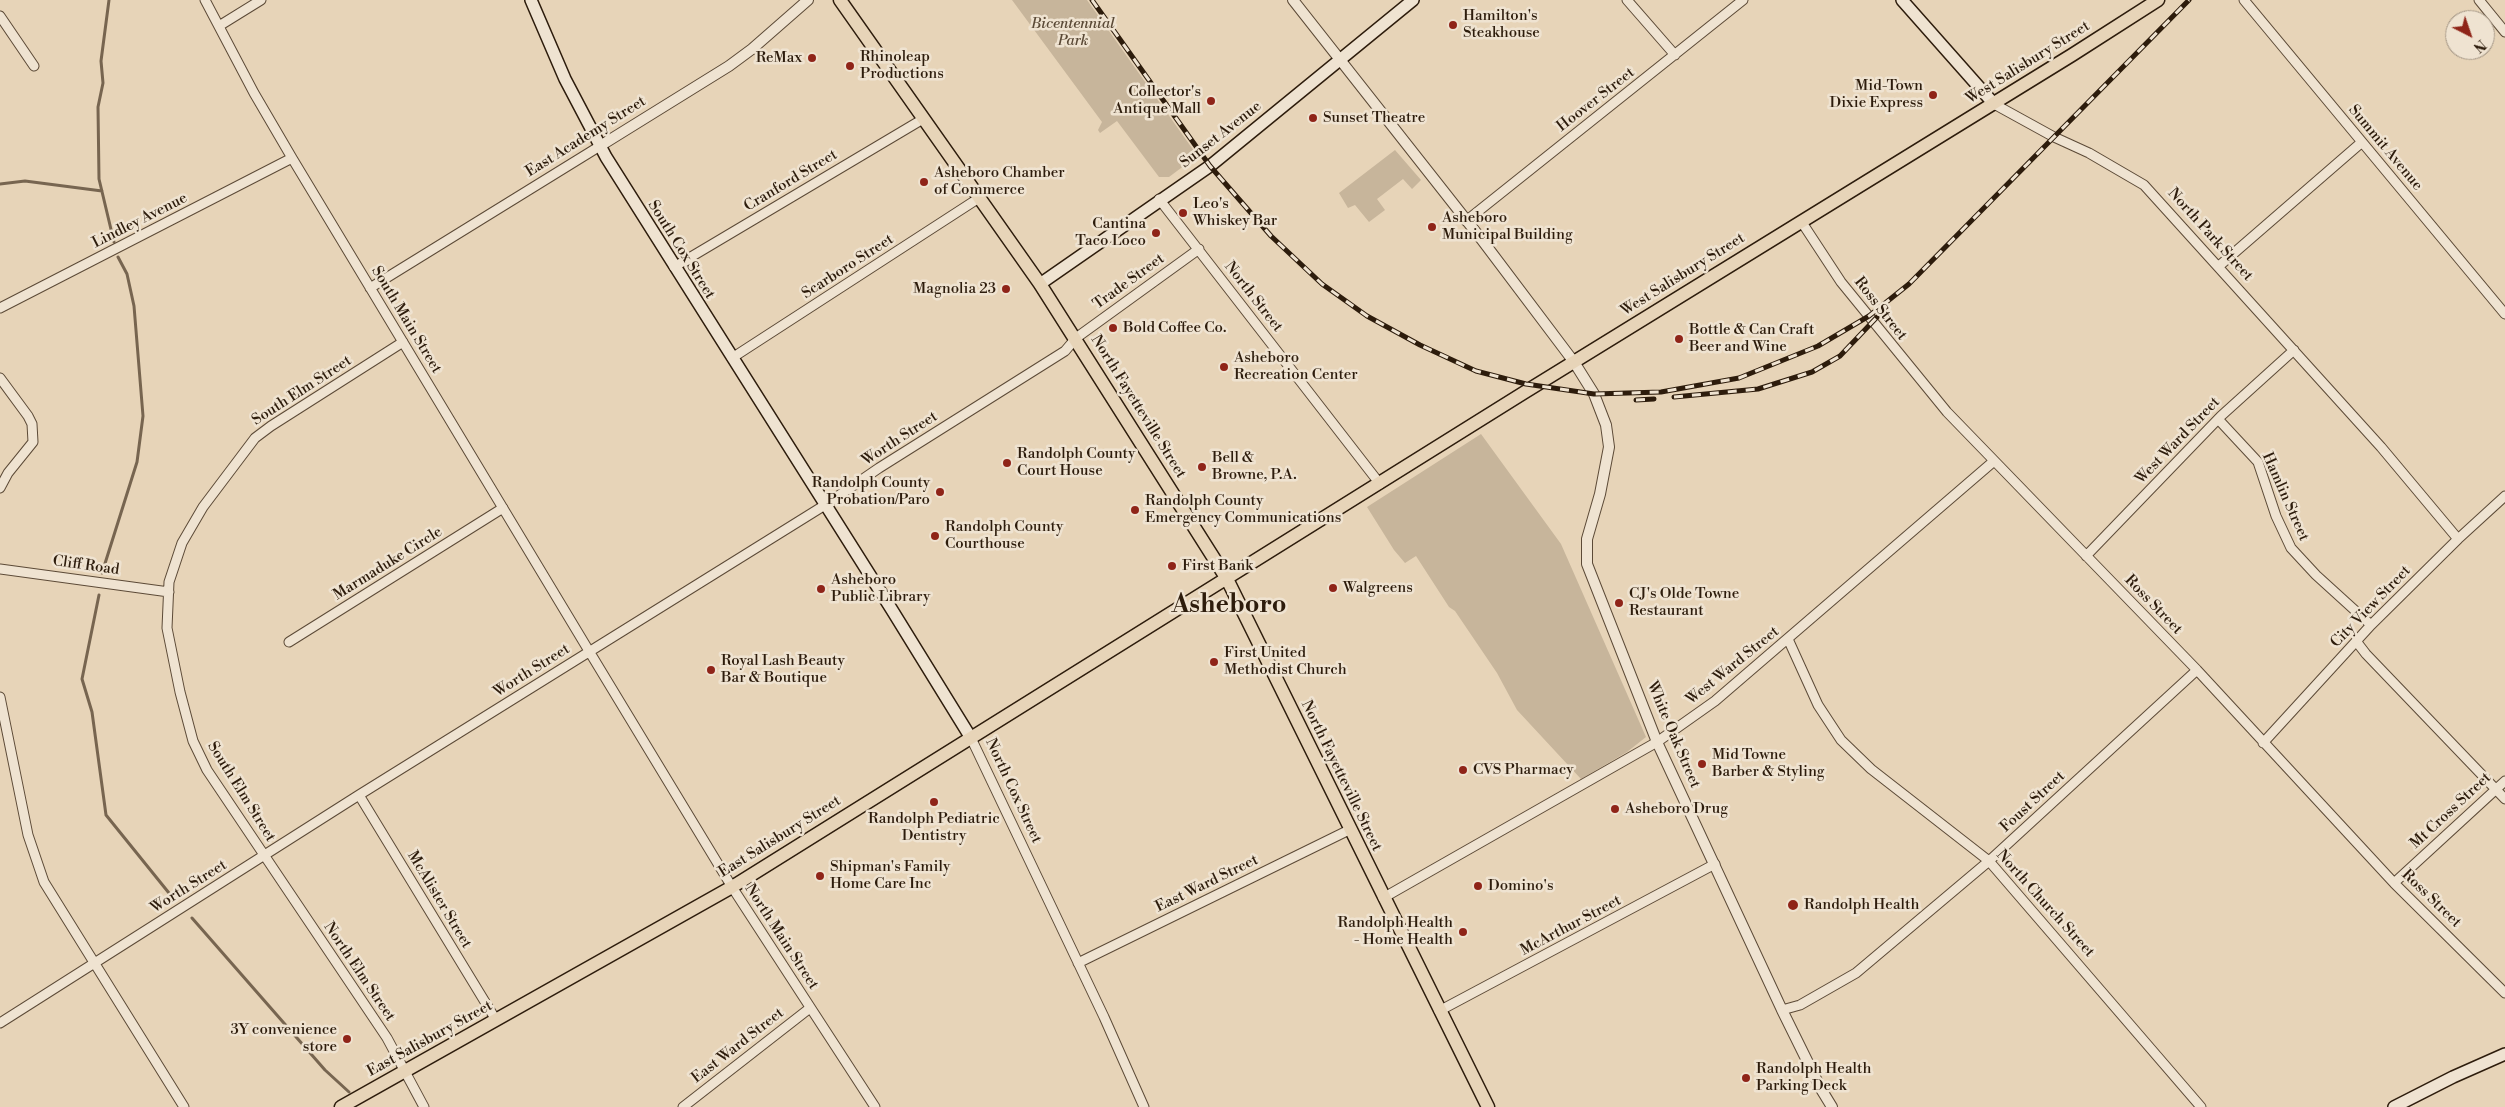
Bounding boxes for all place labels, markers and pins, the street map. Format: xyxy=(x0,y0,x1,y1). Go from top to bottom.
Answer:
place label: Hamilton's Steakhouse xyxy=(1463,7,1540,42)
marker: Hamilton's Steakhouse xyxy=(1447,19,1459,31)
place label: Rhinoleap Productions xyxy=(860,48,944,83)
place label: ReMax xyxy=(756,49,802,67)
marker: ReMax xyxy=(806,52,818,64)
marker: Rhinoleap Productions xyxy=(844,60,856,72)
place label: Mid-Town Dixie Express xyxy=(1829,77,1923,112)
place label: Collector's Antique Mall xyxy=(1113,83,1201,118)
marker: Mid-Town Dixie Express xyxy=(1927,89,1939,101)
marker: Collector's Antique Mall xyxy=(1205,95,1217,107)
place label: Sunset Theatre xyxy=(1323,109,1425,127)
marker: Sunset Theatre xyxy=(1307,112,1319,124)
place label: Asheboro Chamber of Commerce xyxy=(934,164,1065,199)
marker: Asheboro Chamber of Commerce xyxy=(918,176,930,188)
place label: Leo's Whiskey Bar xyxy=(1193,195,1277,230)
marker: Leo's Whiskey Bar xyxy=(1177,207,1189,219)
place label: Asheboro Municipal Building xyxy=(1442,209,1573,244)
place label: Cantina Taco Loco xyxy=(1075,215,1146,250)
marker: Asheboro Municipal Building xyxy=(1426,221,1438,233)
marker: Cantina Taco Loco xyxy=(1150,227,1162,239)
place label: Magnolia 23 xyxy=(913,280,996,298)
marker: Magnolia 23 xyxy=(1000,283,1012,295)
place label: Bold Coffee Co. xyxy=(1123,319,1226,337)
place label: Bottle & Can Craft Beer and Wine xyxy=(1689,321,1814,356)
marker: Bold Coffee Co. xyxy=(1107,322,1119,334)
marker: Bottle & Can Craft Beer and Wine xyxy=(1673,333,1685,345)
place label: Asheboro Recreation Center xyxy=(1234,349,1358,384)
marker: Asheboro Recreation Center xyxy=(1218,361,1230,373)
place label: Randolph County Court House xyxy=(1017,445,1135,480)
place label: Bell & Browne, P.A. xyxy=(1212,449,1297,484)
marker: Randolph County Court House xyxy=(1001,457,1013,469)
marker: Bell & Browne, P.A. xyxy=(1196,461,1208,473)
place label: Randolph County Probation/Paro xyxy=(812,474,930,509)
marker: Randolph County Probation/Paro xyxy=(934,486,946,498)
place label: Randolph County Emergency Communications xyxy=(1145,492,1341,527)
marker: Randolph County Emergency Communications xyxy=(1129,504,1141,516)
place label: Randolph County Courthouse xyxy=(945,518,1063,553)
marker: Randolph County Courthouse xyxy=(929,530,941,542)
place label: First Bank xyxy=(1182,557,1253,575)
marker: First Bank xyxy=(1166,560,1178,572)
place label: Asheboro Public Library xyxy=(831,571,930,606)
place label: Walgreens xyxy=(1343,579,1413,597)
marker: Walgreens xyxy=(1327,582,1339,594)
marker: Asheboro Public Library xyxy=(815,583,827,595)
place label: CJ's Olde Towne Restaurant xyxy=(1629,585,1739,620)
marker: CJ's Olde Towne Restaurant xyxy=(1613,597,1625,609)
place label: First United Methodist Church xyxy=(1224,644,1347,679)
place label: Royal Lash Beauty Bar & Boutique xyxy=(721,652,845,687)
marker: First United Methodist Church xyxy=(1208,656,1220,668)
marker: Royal Lash Beauty Bar & Boutique xyxy=(705,664,717,676)
place label: Mid Towne Barber & Styling xyxy=(1712,746,1825,781)
marker: Mid Towne Barber & Styling xyxy=(1696,758,1708,770)
place label: CVS Pharmacy xyxy=(1473,761,1574,779)
marker: CVS Pharmacy xyxy=(1457,764,1469,776)
marker: Randolph Pediatric Dentistry xyxy=(928,796,940,808)
place label: Asheboro Drug xyxy=(1625,800,1728,818)
marker: Asheboro Drug xyxy=(1609,803,1621,815)
place label: Randolph Pediatric Dentistry xyxy=(868,810,1000,845)
place label: Shipman's Family Home Care Inc xyxy=(830,858,950,893)
marker: Shipman's Family Home Care Inc xyxy=(814,870,826,882)
place label: Domino's xyxy=(1488,877,1553,895)
marker: Domino's xyxy=(1472,880,1484,892)
place label: Randolph Health xyxy=(1804,896,1919,914)
marker: Randolph Health xyxy=(1786,898,1800,912)
place label: Randolph Health - Home Health xyxy=(1338,914,1453,949)
marker: Randolph Health - Home Health xyxy=(1457,926,1469,938)
place label: 3Y convenience store xyxy=(231,1021,337,1056)
marker: 3Y convenience store xyxy=(341,1033,353,1045)
place label: Randolph Health Parking Deck xyxy=(1756,1060,1871,1095)
marker: Randolph Health Parking Deck xyxy=(1740,1072,1752,1084)

